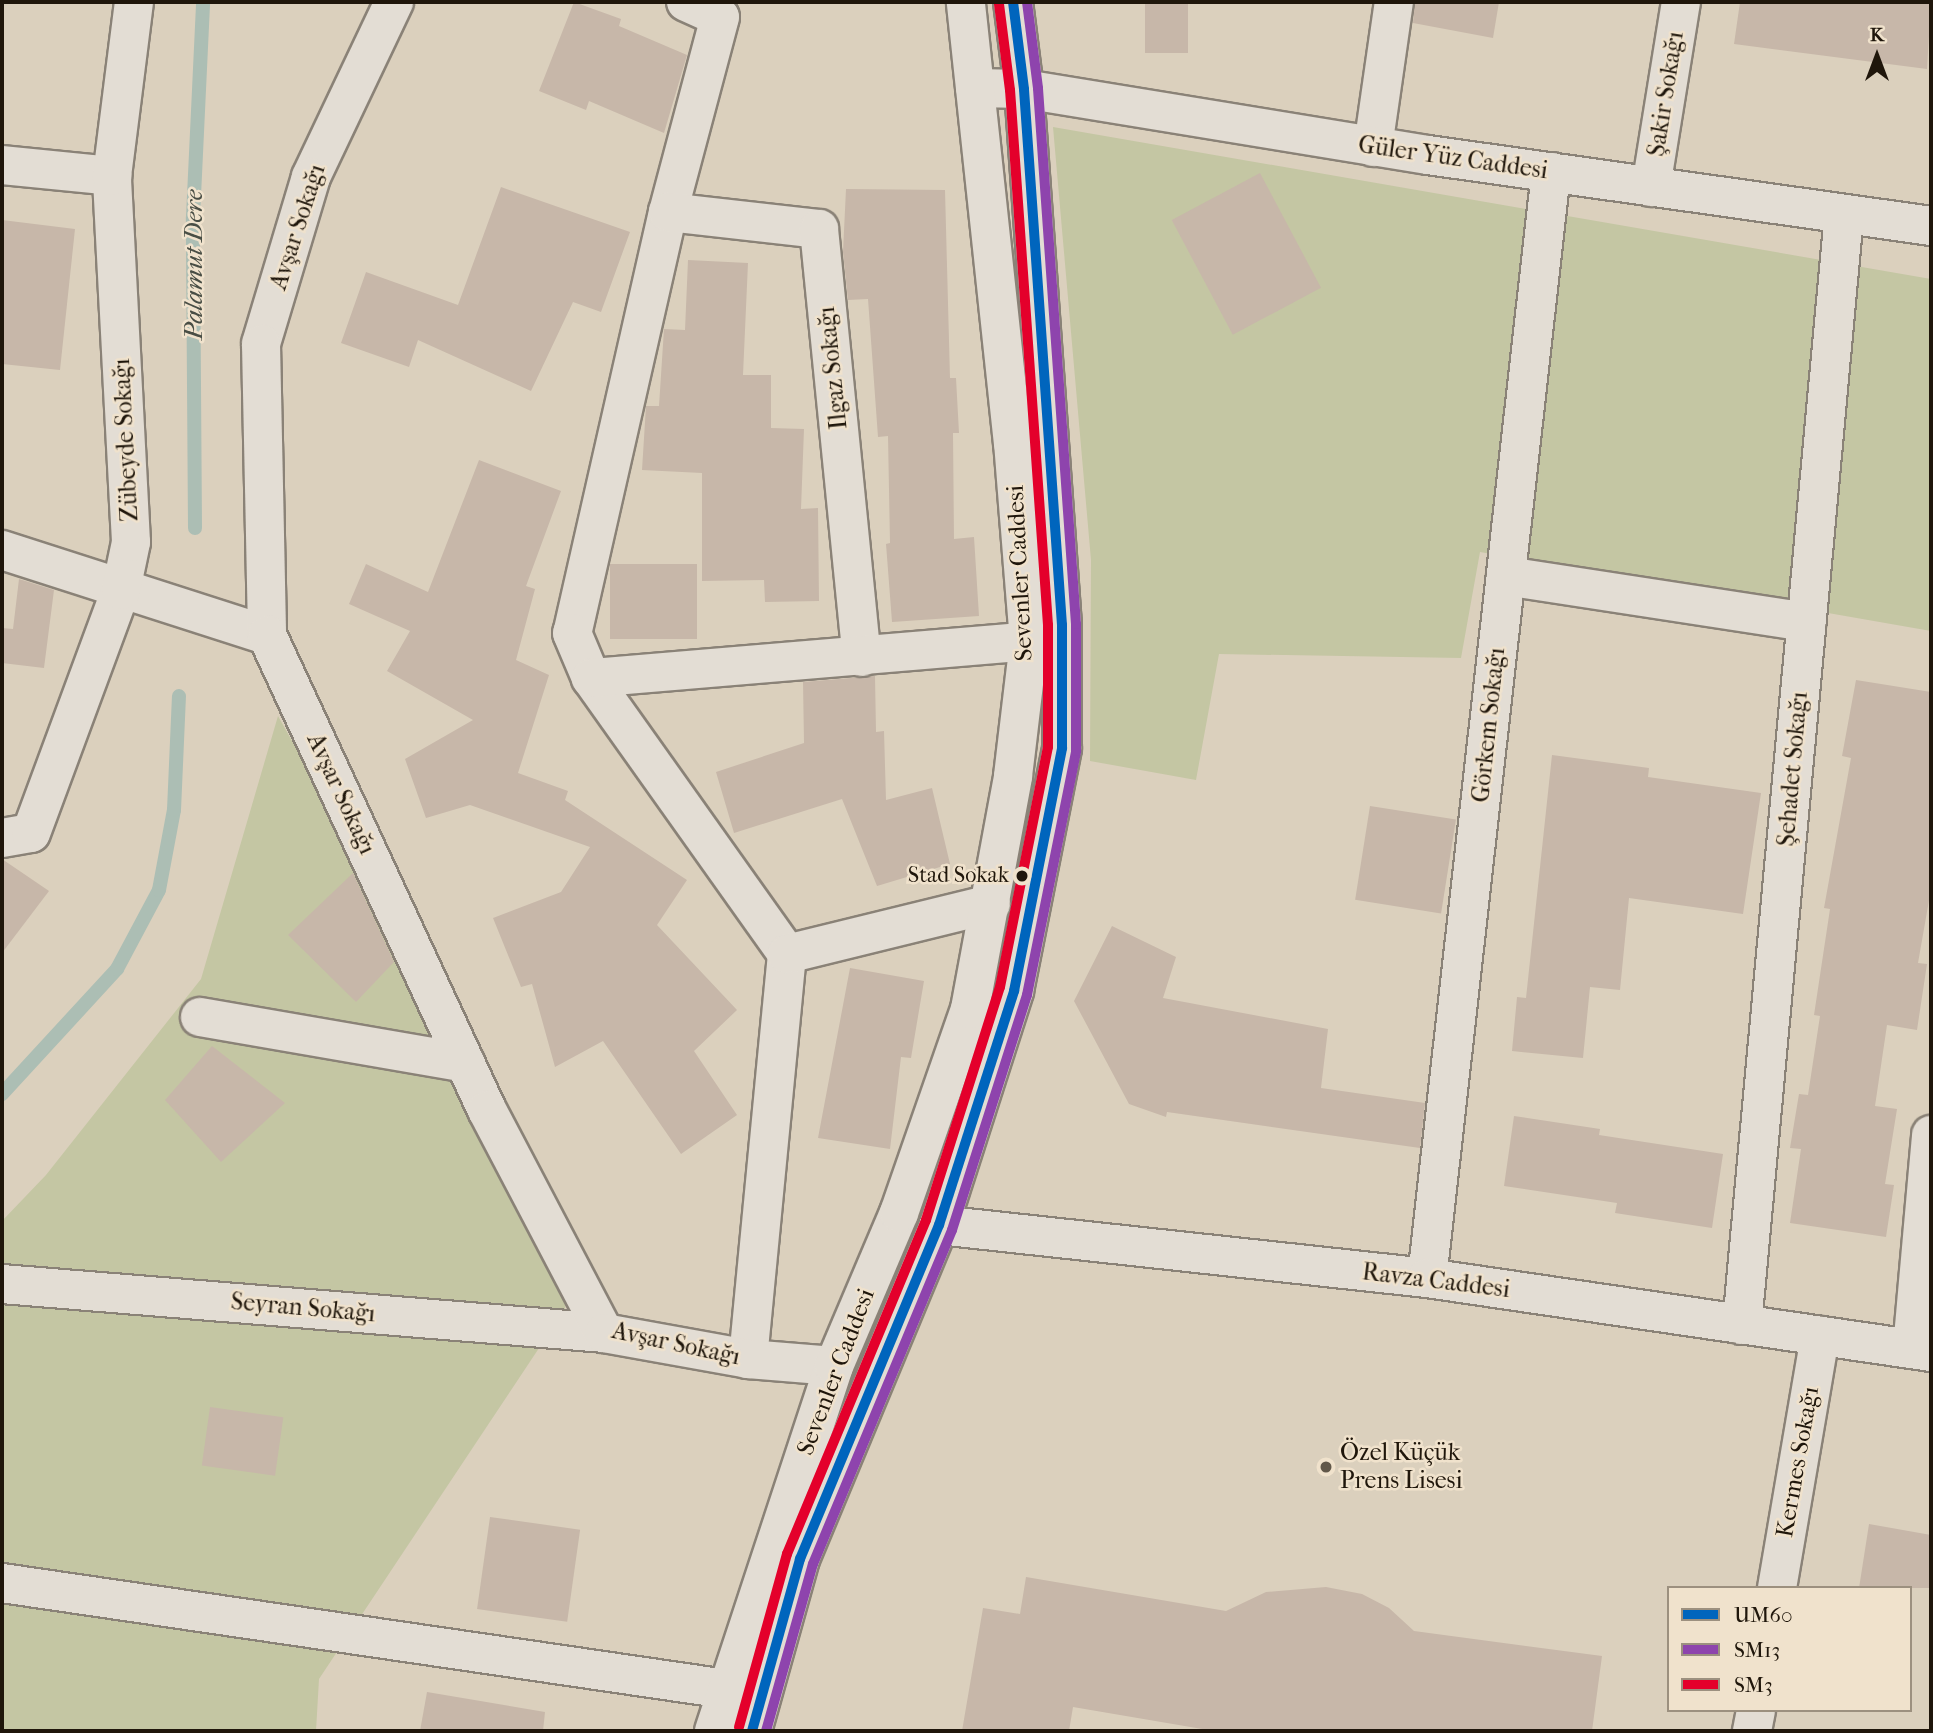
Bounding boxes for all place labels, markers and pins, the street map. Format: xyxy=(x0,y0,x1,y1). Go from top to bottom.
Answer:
place label: Stad Sokak xyxy=(908,863,1009,889)
marker: Stad Sokak xyxy=(1015,869,1029,883)
place label: Özel Küçük Prens Lisesi xyxy=(1340,1439,1463,1495)
marker: Özel Küçük Prens Lisesi xyxy=(1318,1459,1334,1475)

